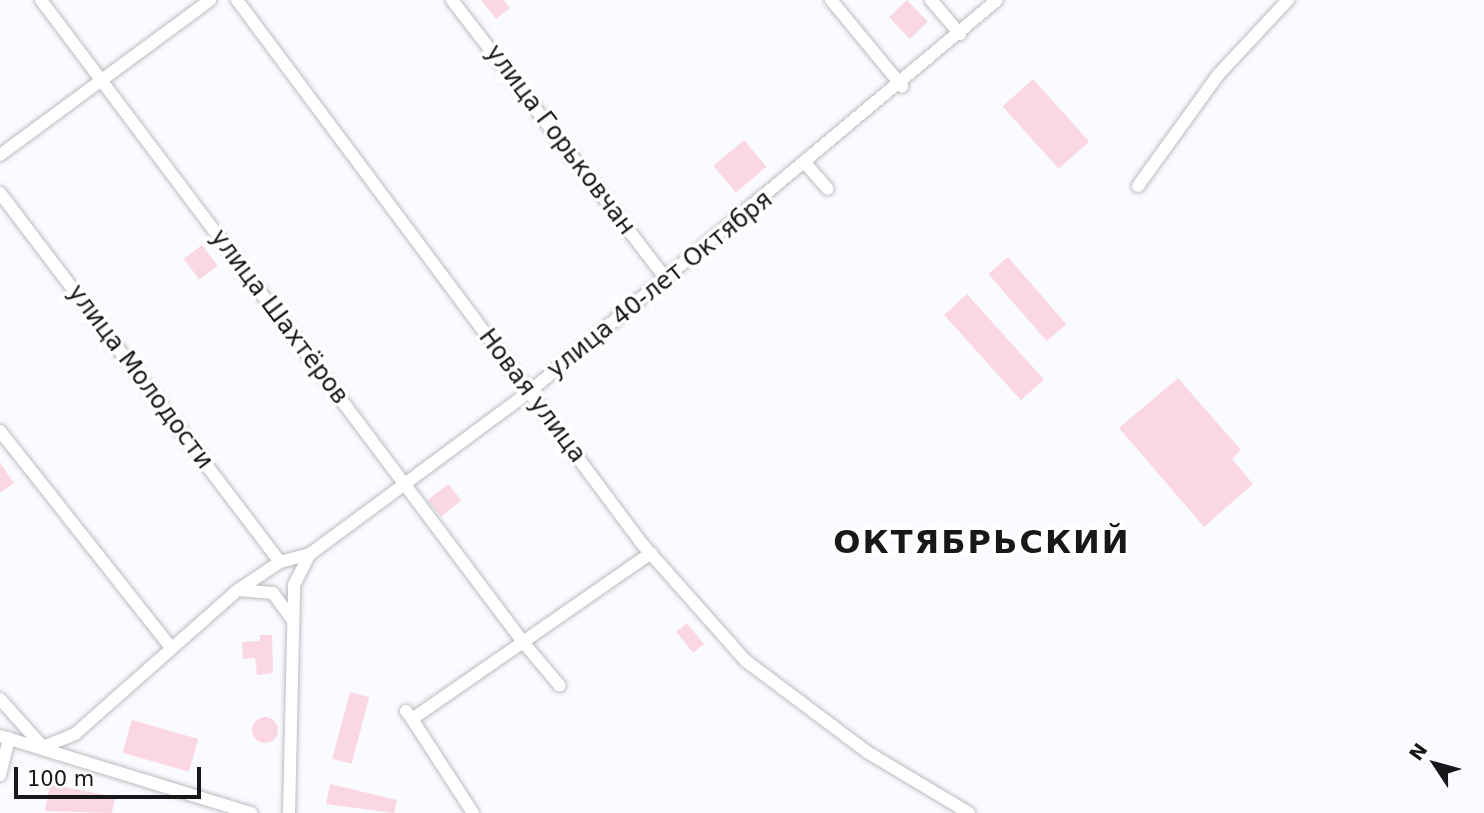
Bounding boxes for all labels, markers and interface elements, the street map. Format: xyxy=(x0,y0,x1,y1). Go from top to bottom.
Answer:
street label: улица Горьковчан xyxy=(479,39,641,241)
street label: улица 40-лет Октября xyxy=(542,185,778,385)
street label: улица Шахтёров xyxy=(204,224,354,410)
street label: улица Молодости xyxy=(61,279,219,475)
street label: Новая улица xyxy=(472,324,592,468)
district label: ОКТЯБРЬСКИЙ xyxy=(835,523,1129,561)
north arrow xyxy=(1400,729,1470,799)
text: N xyxy=(1404,739,1432,765)
scale bar xyxy=(18,754,205,798)
text: 100 m xyxy=(27,767,94,791)

